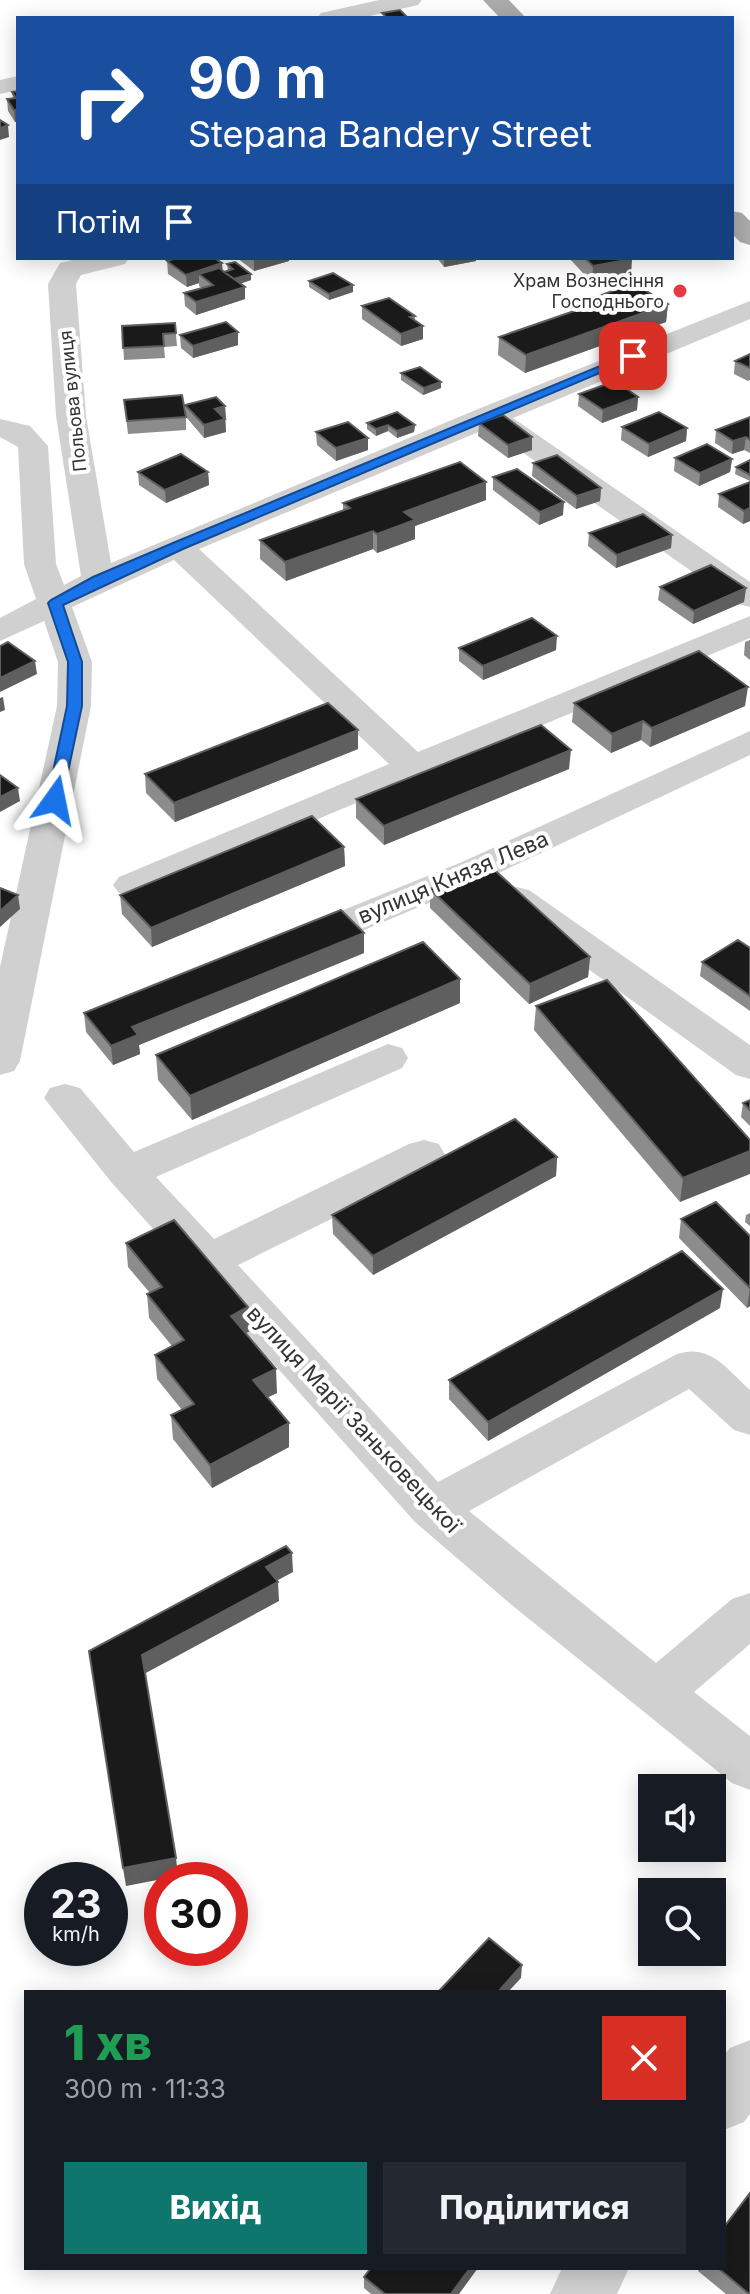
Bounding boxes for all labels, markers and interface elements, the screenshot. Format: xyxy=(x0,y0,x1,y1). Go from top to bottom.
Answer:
text: 90 m xyxy=(188,44,327,112)
icon: right xyxy=(56,48,160,152)
text: Stepana Bandery Street xyxy=(188,112,592,156)
icon: arrive xyxy=(157,200,201,244)
text: Потім xyxy=(56,204,141,240)
place label: Храм Вознесіння Господнього xyxy=(513,270,664,312)
marker: Храм Вознесіння Господнього xyxy=(671,282,689,300)
pin xyxy=(599,322,667,390)
street label: Польова вулиця xyxy=(55,329,90,473)
icon: arrive xyxy=(611,334,655,378)
position arrow xyxy=(13,758,97,842)
street label: вулиця Князя Лева xyxy=(354,825,552,929)
street label: вулиця Марії Заньковецької xyxy=(242,1300,467,1539)
map controls xyxy=(638,1774,726,1966)
button: sound xyxy=(638,1774,726,1862)
speed limit sign: 30 xyxy=(144,1862,248,1966)
button: search xyxy=(638,1878,726,1966)
text: 23 xyxy=(50,1879,102,1928)
text: km/h xyxy=(52,1922,100,1946)
text: 1 хв xyxy=(64,2013,152,2072)
button: close xyxy=(602,2016,686,2100)
text: 300 m · 11:33 xyxy=(64,2073,226,2104)
button: Вихід xyxy=(64,2162,367,2254)
button: Поділитися xyxy=(383,2162,686,2254)

